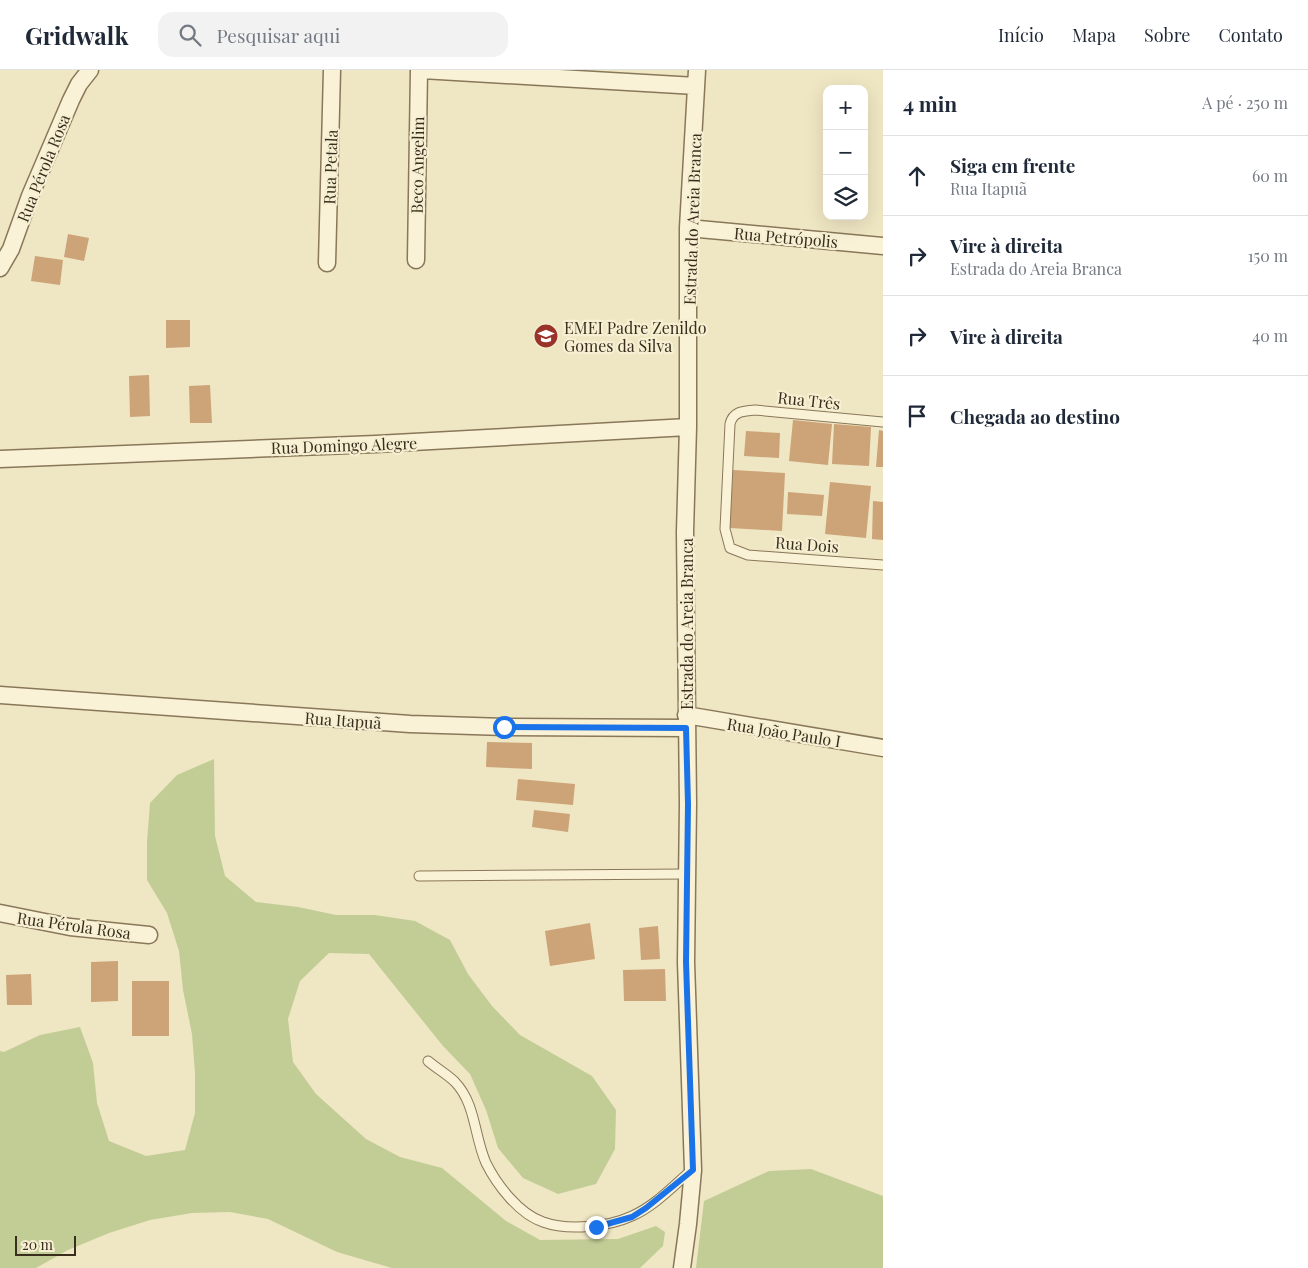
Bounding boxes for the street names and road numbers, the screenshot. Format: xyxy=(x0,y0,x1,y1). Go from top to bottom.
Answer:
street label: Rua Pérola Rosa xyxy=(12,111,74,225)
street label: Beco Angelim xyxy=(406,116,428,214)
street label: Rua Petala xyxy=(318,129,342,205)
street label: Estrada do Areia Branca xyxy=(679,133,705,305)
street label: Rua Petrópolis xyxy=(733,222,839,252)
street label: Rua Três xyxy=(777,386,841,414)
street label: Rua Domingo Alegre xyxy=(270,432,418,458)
street label: Rua Dois xyxy=(775,531,839,557)
street label: Estrada do Areia Branca xyxy=(676,538,697,710)
street label: Rua Itapuã xyxy=(304,707,382,733)
street label: Rua João Paulo I xyxy=(726,713,842,751)
street label: Rua Pérola Rosa xyxy=(16,907,132,943)

